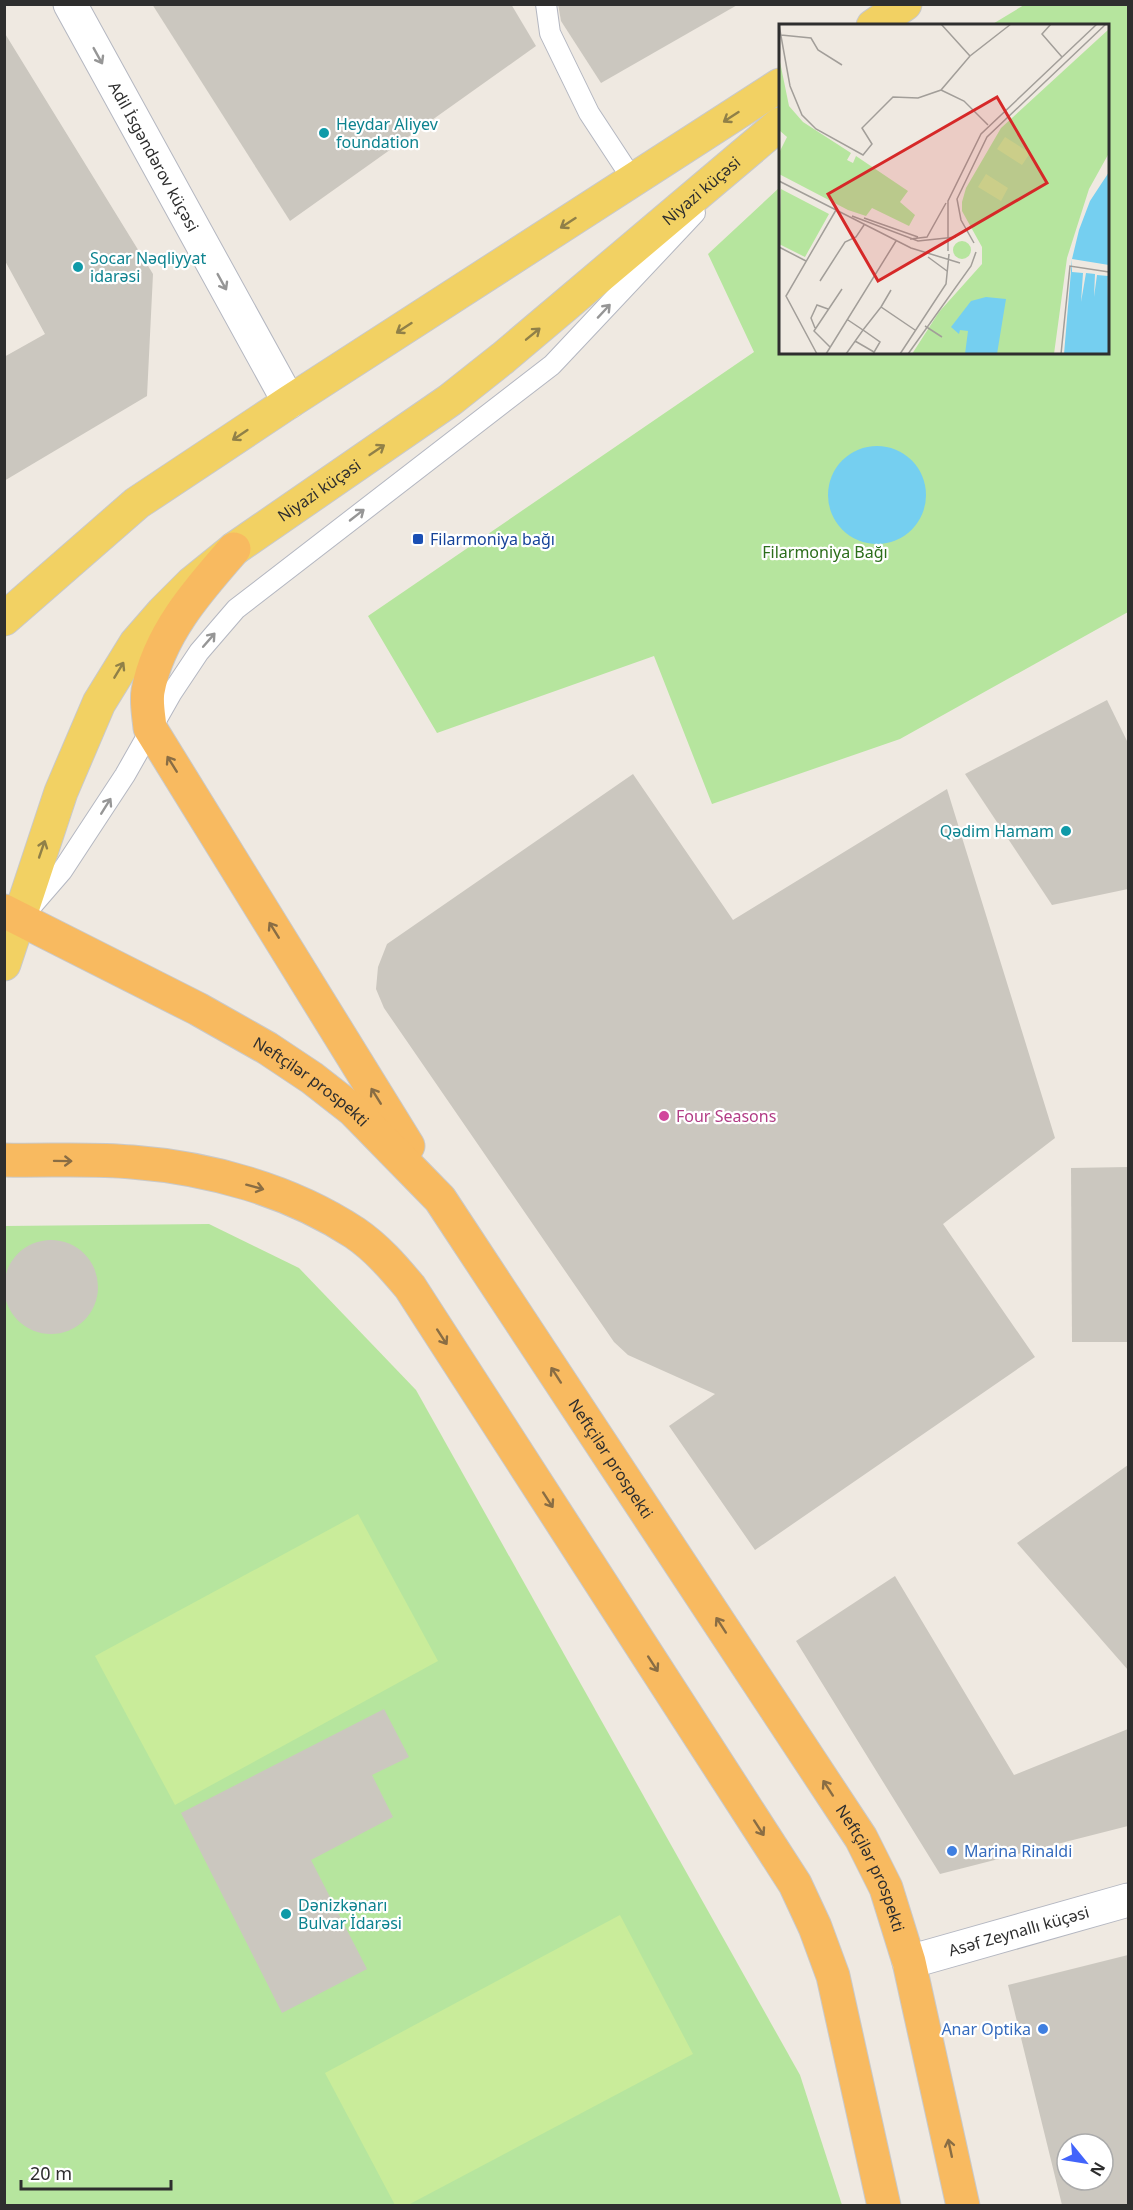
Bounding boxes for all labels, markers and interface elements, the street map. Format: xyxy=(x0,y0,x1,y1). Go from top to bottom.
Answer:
inset map xyxy=(779,24,1109,354)
one-way arrow xyxy=(92,47,104,64)
street label: Adil İsgəndərov küçəsi xyxy=(104,77,204,235)
one-way arrow xyxy=(724,111,740,123)
place label: Heydar Aliyev foundation xyxy=(336,113,439,153)
marker: Heydar Aliyev foundation xyxy=(317,126,331,140)
street label: Niyazi küçəsi xyxy=(657,151,745,230)
one-way arrow xyxy=(559,216,576,229)
place label: Socar Nəqliyyat idarəsi xyxy=(90,247,206,287)
marker: Socar Nəqliyyat idarəsi xyxy=(71,260,85,274)
one-way arrow xyxy=(216,273,228,290)
one-way arrow xyxy=(596,303,611,318)
one-way arrow xyxy=(395,322,412,335)
one-way arrow xyxy=(525,327,541,340)
one-way arrow xyxy=(232,429,249,441)
one-way arrow xyxy=(368,444,385,456)
street label: Niyazi küçəsi xyxy=(273,454,365,527)
one-way arrow xyxy=(349,509,365,522)
place label: Filarmoniya bağı xyxy=(430,528,555,550)
marker: Filarmoniya bağı xyxy=(411,532,425,546)
park label: Filarmoniya Bağı xyxy=(762,541,888,563)
one-way arrow xyxy=(202,633,216,648)
one-way arrow xyxy=(114,662,126,679)
one-way arrow xyxy=(165,756,177,773)
one-way arrow xyxy=(100,798,112,815)
place label: Qədim Hamam xyxy=(940,820,1054,842)
marker: Qədim Hamam xyxy=(1059,824,1073,838)
one-way arrow xyxy=(37,840,48,859)
one-way arrow xyxy=(268,922,280,939)
street label: Neftçilər prospekti xyxy=(249,1031,374,1131)
one-way arrow xyxy=(370,1088,382,1105)
place label: Four Seasons xyxy=(676,1105,776,1127)
marker: Four Seasons xyxy=(657,1109,671,1123)
one-way arrow xyxy=(52,1155,72,1167)
one-way arrow xyxy=(245,1181,264,1193)
one-way arrow xyxy=(436,1328,448,1344)
one-way arrow xyxy=(550,1367,562,1383)
street label: Neftçilər prospekti xyxy=(564,1394,658,1523)
one-way arrow xyxy=(541,1492,554,1509)
one-way arrow xyxy=(715,1617,727,1634)
one-way arrow xyxy=(648,1655,660,1672)
one-way arrow xyxy=(822,1780,834,1797)
street label: Neftçilər prospekti xyxy=(831,1800,910,1935)
one-way arrow xyxy=(753,1819,765,1836)
place label: Marina Rinaldi xyxy=(964,1840,1072,1862)
marker: Marina Rinaldi xyxy=(945,1844,959,1858)
place label: Dənizkənarı Bulvar İdarəsi xyxy=(298,1894,402,1934)
street label: Asəf Zeynallı küçəsi xyxy=(946,1901,1091,1961)
marker: Dənizkənarı Bulvar İdarəsi xyxy=(279,1907,293,1921)
place label: Anar Optika xyxy=(941,2018,1031,2040)
marker: Anar Optika xyxy=(1036,2022,1050,2036)
north arrow xyxy=(1055,2132,1115,2192)
one-way arrow xyxy=(944,2139,955,2159)
scale bar xyxy=(21,2153,171,2191)
text: N xyxy=(1085,2158,1111,2181)
text: 20 m xyxy=(30,2161,72,2185)

